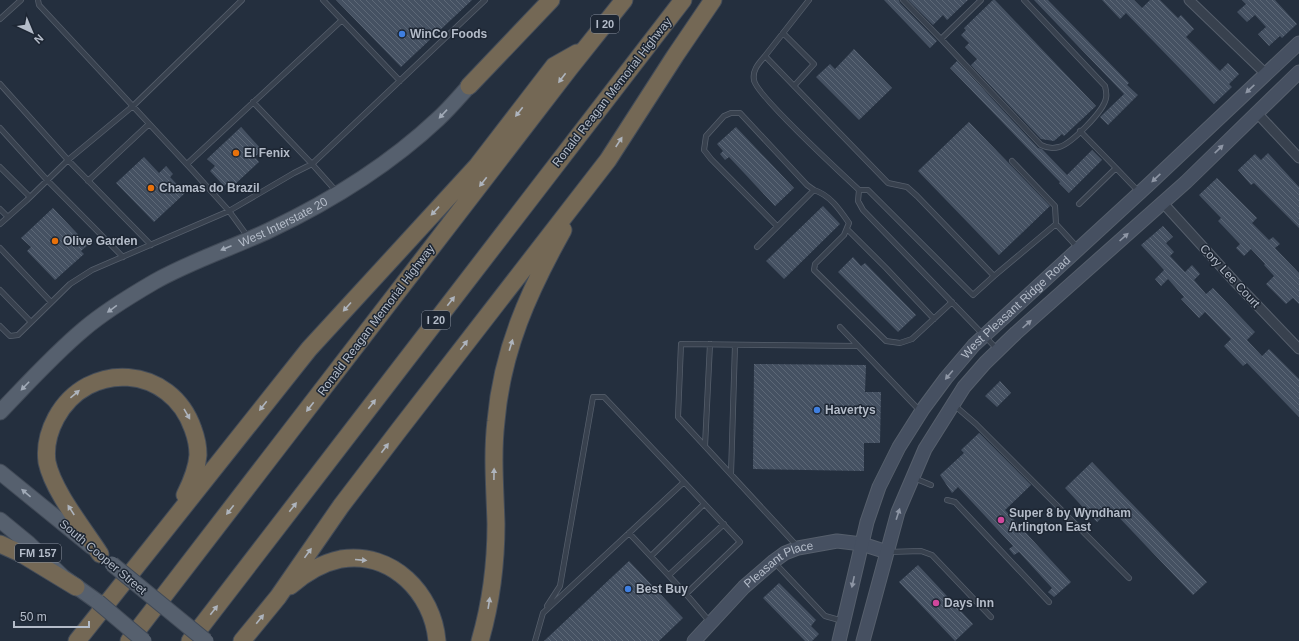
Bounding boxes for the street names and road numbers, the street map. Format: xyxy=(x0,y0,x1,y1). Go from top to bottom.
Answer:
street label: Ronald Reagan Memorial Highway xyxy=(549,15,675,169)
road number: I 20 xyxy=(591,15,619,33)
street label: West Interstate 20 xyxy=(237,194,330,250)
street label: Cory Lee Court xyxy=(1197,241,1263,311)
street label: Ronald Reagan Memorial Highway xyxy=(315,242,437,398)
street label: West Pleasant Ridge Road xyxy=(958,253,1073,362)
road number: I 20 xyxy=(422,311,450,329)
street label: South Cooper Street xyxy=(57,516,150,598)
street label: Pleasant Place xyxy=(741,538,815,591)
road number: FM 157 xyxy=(15,544,61,562)

